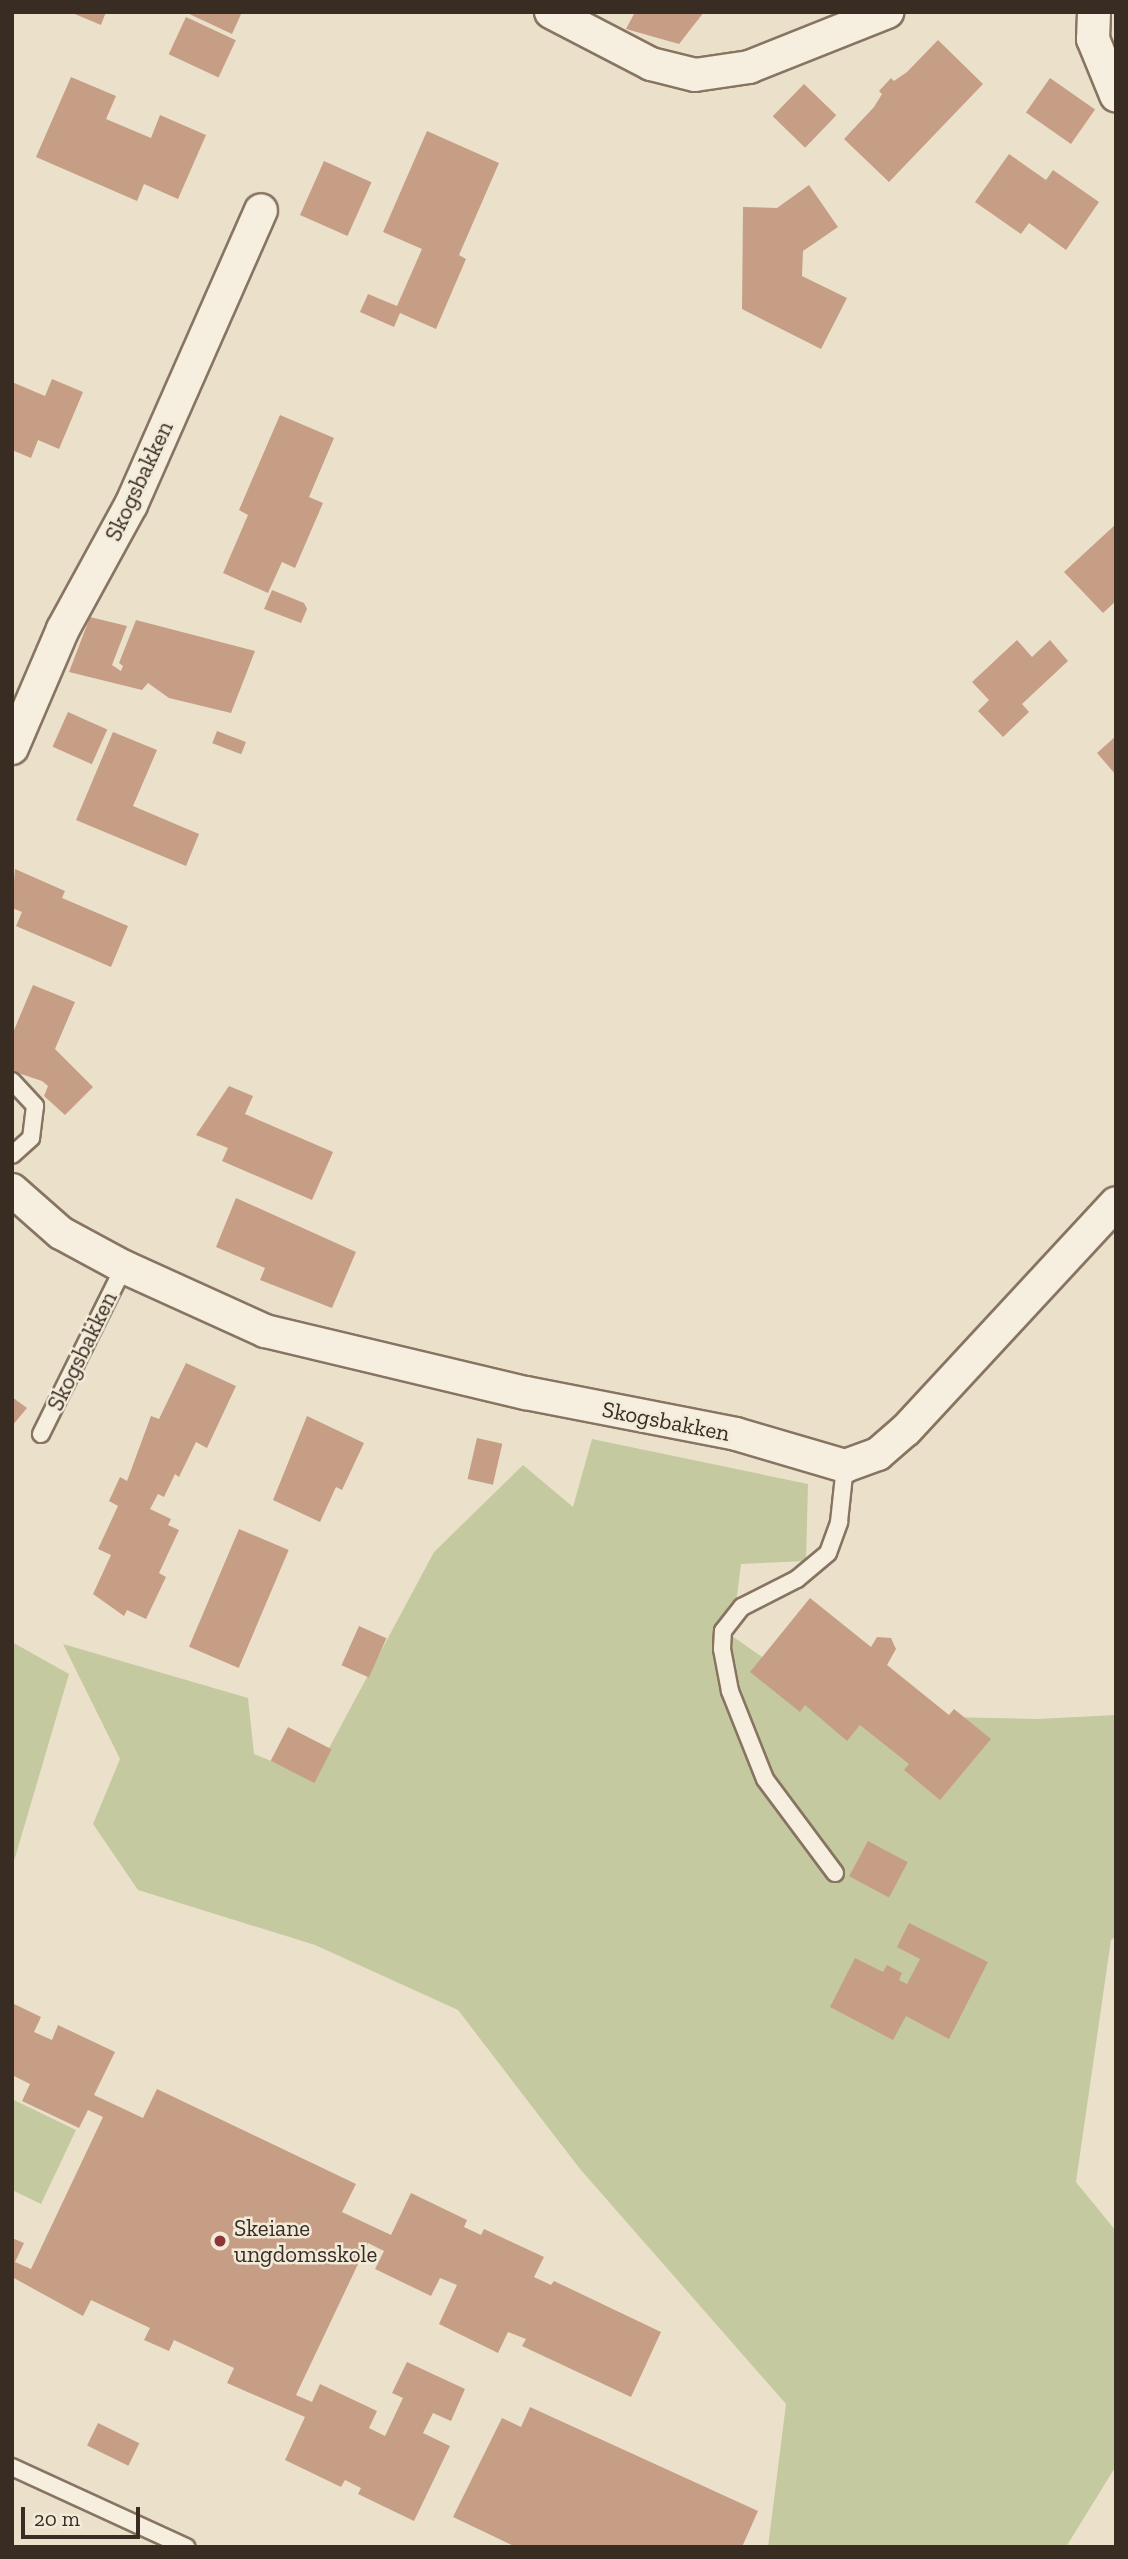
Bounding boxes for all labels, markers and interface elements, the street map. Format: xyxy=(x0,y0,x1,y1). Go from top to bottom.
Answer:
street label: Skogsbakken xyxy=(99,417,179,545)
street label: Skogsbakken xyxy=(41,1287,123,1415)
street label: Skogsbakken xyxy=(600,1395,732,1447)
place label: Skeiane ungdomsskole xyxy=(234,2214,377,2268)
marker: Skeiane ungdomsskole xyxy=(212,2233,228,2249)
scale bar xyxy=(24,2492,144,2536)
text: 20 m xyxy=(34,2506,80,2531)

